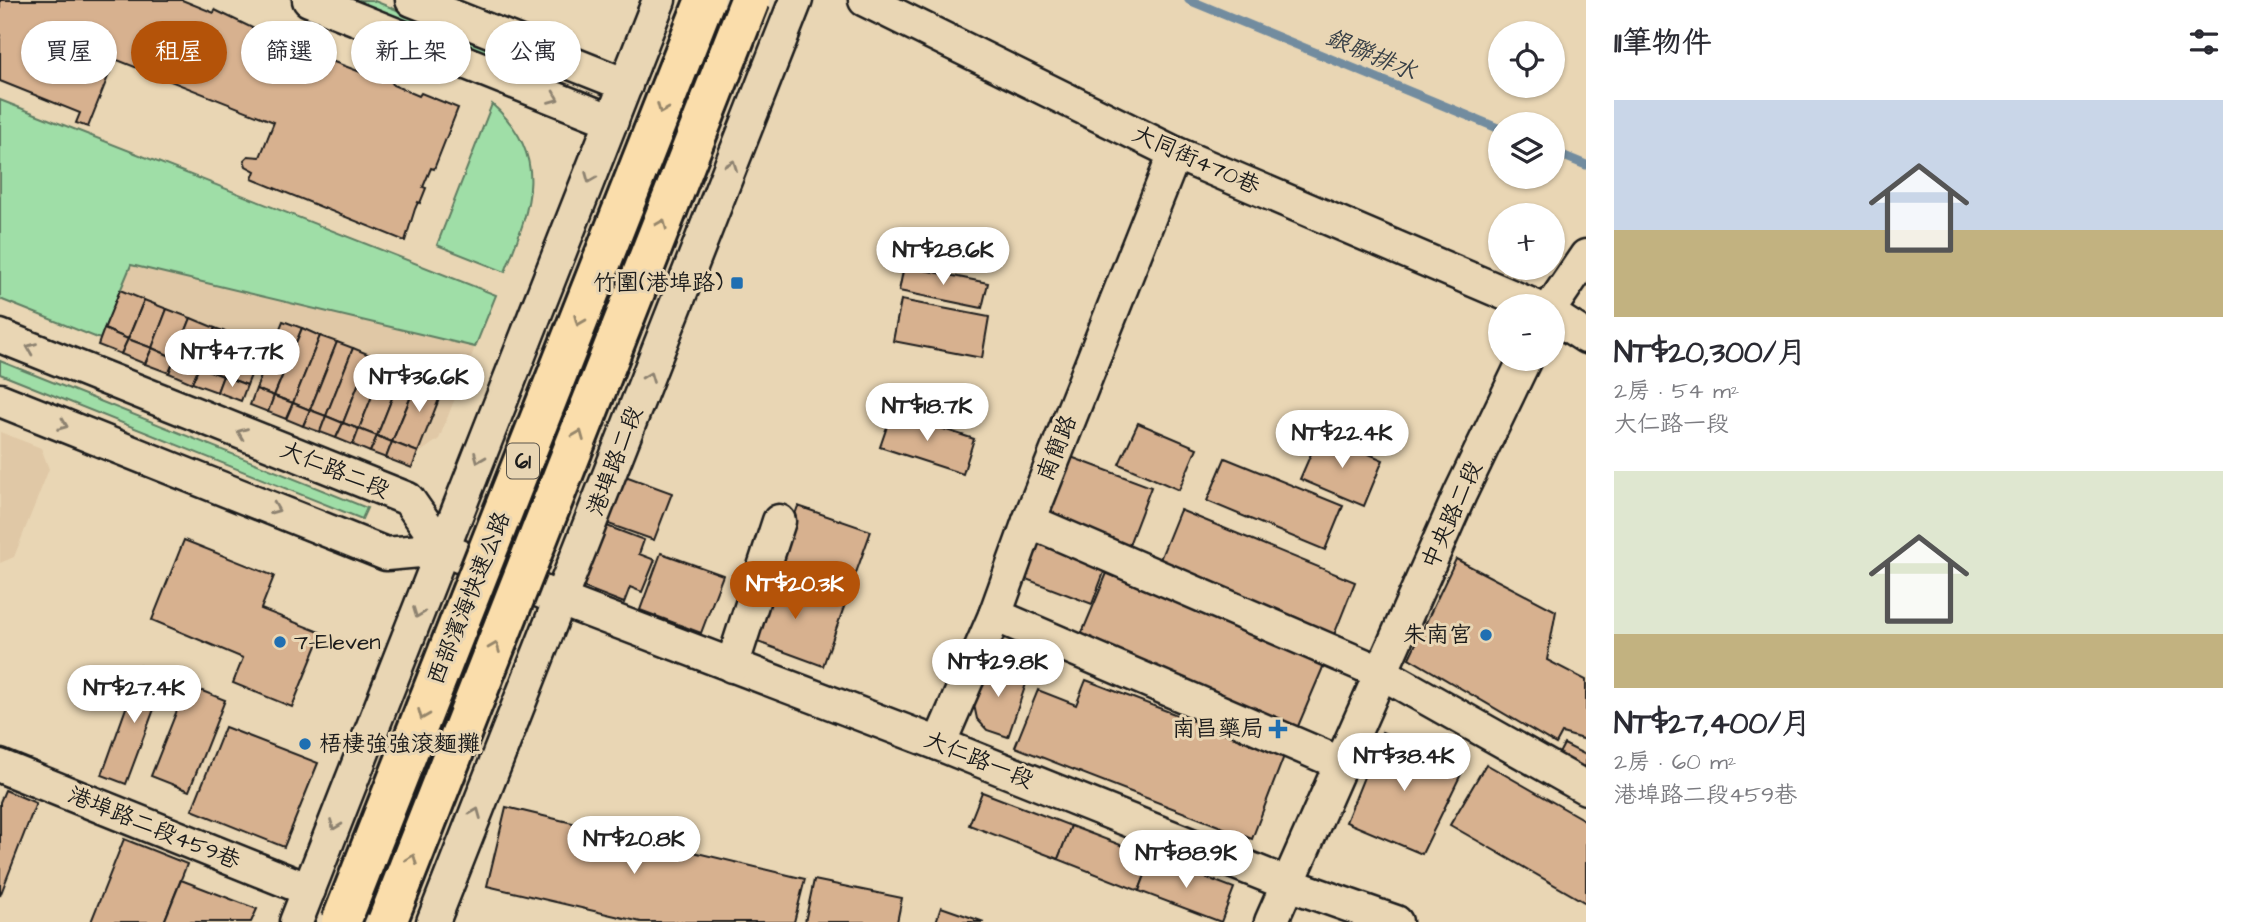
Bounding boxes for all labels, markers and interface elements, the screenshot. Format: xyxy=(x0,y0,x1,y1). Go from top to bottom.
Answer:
chip: 買屋 xyxy=(21,21,117,84)
chip: 租屋 xyxy=(131,21,227,84)
chip: 篩選 xyxy=(241,21,337,84)
chip: 新上架 xyxy=(351,21,471,84)
chip: 公寓 xyxy=(485,21,581,84)
water label: 銀聯排水 xyxy=(1320,21,1423,90)
map controls xyxy=(1488,21,1565,371)
button: locate xyxy=(1488,21,1565,98)
text: 11筆物件 xyxy=(1614,22,1712,64)
icon: filters xyxy=(2185,23,2223,61)
one-way arrow xyxy=(548,90,560,104)
one-way arrow xyxy=(656,102,670,114)
button: layers xyxy=(1488,112,1565,189)
street label: 大同街470巷 xyxy=(1127,118,1266,203)
icon: home xyxy=(1856,145,1982,271)
one-way arrow xyxy=(723,159,737,171)
one-way arrow xyxy=(584,171,598,183)
button: + xyxy=(1488,203,1565,280)
one-way arrow xyxy=(654,218,668,230)
pin: NT$28.6K xyxy=(871,228,1015,287)
text: NT$28.6K xyxy=(892,234,994,266)
place label: 竹圍(港埠路) xyxy=(593,267,723,299)
marker: 竹圍(港埠路) xyxy=(729,275,745,291)
button: − xyxy=(1488,294,1565,371)
one-way arrow xyxy=(573,314,587,326)
pin: NT$47.7K xyxy=(160,330,304,389)
text: NT$20,300/月 xyxy=(1614,332,1806,374)
text: NT$47.7K xyxy=(181,336,283,368)
one-way arrow xyxy=(26,342,38,356)
pin: NT$36.6K xyxy=(347,354,491,414)
text: NT$36.6K xyxy=(369,361,469,393)
one-way arrow xyxy=(640,371,654,383)
text: 2房 · 54 m² xyxy=(1614,375,1740,407)
pin: NT$18.7K xyxy=(855,384,999,443)
text: NT$18.7K xyxy=(882,390,972,422)
street label: 港埠路二段 xyxy=(579,402,651,520)
text: 大仁路一段 xyxy=(1614,408,1729,440)
street label: 南簡路 xyxy=(1029,410,1085,486)
pin: NT$22.4K xyxy=(1270,410,1414,470)
one-way arrow xyxy=(57,416,69,430)
text: NT$22.4K xyxy=(1292,417,1392,449)
one-way arrow xyxy=(237,427,249,441)
one-way arrow xyxy=(570,430,584,442)
street label: 大仁路二段 xyxy=(276,434,394,506)
road number: 61 xyxy=(507,444,539,478)
one-way arrow xyxy=(474,451,488,463)
street label: 中央路二段 xyxy=(1414,456,1490,574)
one-way arrow xyxy=(268,501,280,515)
street label: 西部濱海快速公路 xyxy=(420,507,518,689)
icon: home xyxy=(1856,516,1982,642)
pin: NT$20.3K xyxy=(723,562,867,621)
text: NT$20.3K xyxy=(746,568,844,600)
one-way arrow xyxy=(412,606,426,618)
place label: 朱南宮 xyxy=(1403,619,1472,651)
place label: 7-Eleven xyxy=(294,626,381,658)
marker: 朱南宮 xyxy=(1478,627,1494,643)
marker: 7-Eleven xyxy=(272,634,288,650)
pin: NT$29.8K xyxy=(926,640,1070,699)
one-way arrow xyxy=(487,641,501,653)
text: NT$29.8K xyxy=(948,646,1048,678)
pin: NT$27.4K xyxy=(62,666,206,725)
text: NT$27.4K xyxy=(83,672,185,704)
text: NT$27,400/月 xyxy=(1614,703,1811,745)
one-way arrow xyxy=(418,708,432,720)
place label: 南昌藥局 xyxy=(1172,713,1264,745)
marker: 南昌藥局 xyxy=(1270,721,1286,737)
street label: 大仁路一段 xyxy=(920,724,1038,796)
place label: 梧棲強強滾麵攤 xyxy=(319,728,480,760)
pin: NT$38.4K xyxy=(1332,734,1476,793)
marker: 梧棲強強滾麵攤 xyxy=(297,736,313,752)
text: NT$38.4K xyxy=(1354,740,1454,772)
text: 2房 · 60 m² xyxy=(1614,746,1736,778)
street label: 港埠路二段459巷 xyxy=(63,779,246,877)
text: 港埠路二段459巷 xyxy=(1614,779,1797,811)
one-way arrow xyxy=(468,808,482,820)
pin: NT$20.8K xyxy=(562,816,706,876)
one-way arrow xyxy=(329,818,343,830)
text: NT$20.8K xyxy=(583,823,685,855)
pin: NT$88.9K xyxy=(1114,830,1258,890)
text: NT$88.9K xyxy=(1135,837,1237,869)
one-way arrow xyxy=(404,853,418,865)

